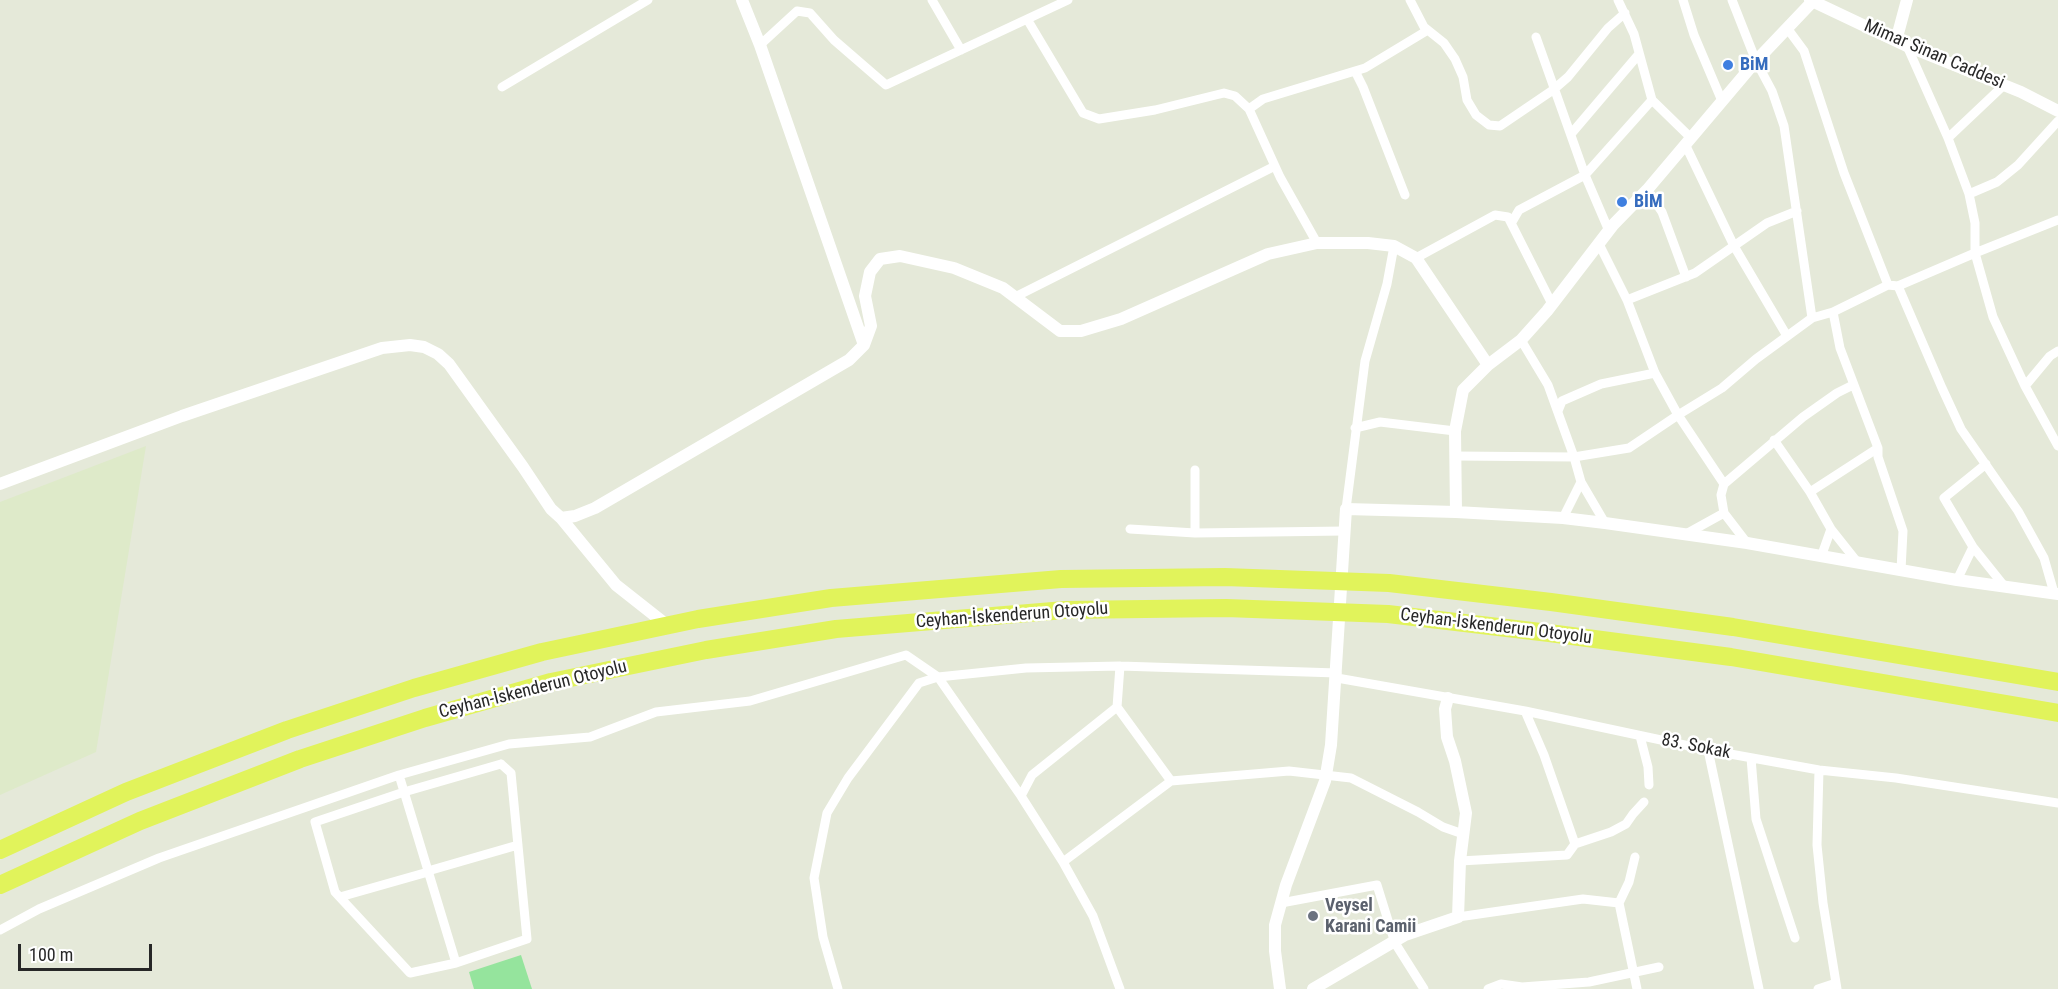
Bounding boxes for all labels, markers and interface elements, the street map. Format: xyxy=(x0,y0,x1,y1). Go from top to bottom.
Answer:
street label: Mimar Sinan Caddesi xyxy=(1860,16,2008,94)
place label: BiM xyxy=(1740,54,1768,76)
marker: BiM xyxy=(1721,58,1735,72)
place label: BİM xyxy=(1634,191,1663,213)
marker: BİM xyxy=(1615,195,1629,209)
street label: Ceyhan-İskenderun Otoyolu xyxy=(915,599,1109,633)
street label: Ceyhan-İskenderun Otoyolu xyxy=(1399,605,1593,649)
street label: Ceyhan-İskenderun Otoyolu xyxy=(437,656,629,724)
street label: 83. Sokak xyxy=(1660,730,1732,764)
place label: Veysel Karani Camii xyxy=(1325,895,1416,938)
marker: Veysel Karani Camii xyxy=(1306,909,1320,923)
scale bar xyxy=(21,932,154,970)
text: 100 m xyxy=(29,944,73,965)

